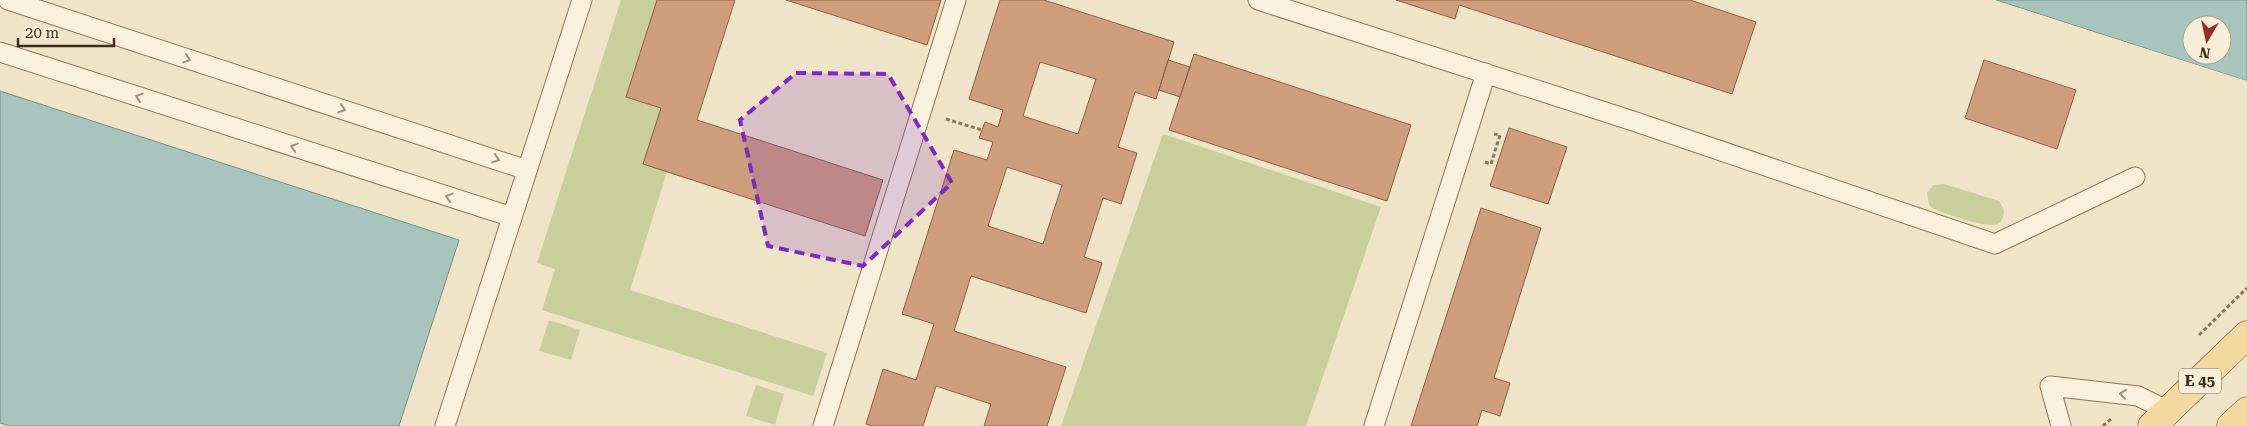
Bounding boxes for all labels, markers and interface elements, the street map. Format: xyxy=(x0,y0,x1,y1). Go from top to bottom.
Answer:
scale bar xyxy=(18,15,114,47)
north arrow xyxy=(2182,15,2232,65)
text: 20 m xyxy=(25,24,60,42)
text: N xyxy=(2198,44,2212,62)
one-way arrow xyxy=(182,53,191,63)
one-way arrow xyxy=(136,93,144,103)
one-way arrow xyxy=(337,103,345,113)
one-way arrow xyxy=(290,143,299,153)
one-way arrow xyxy=(491,154,500,164)
one-way arrow xyxy=(445,193,453,203)
road number: E 45 xyxy=(2179,368,2221,394)
one-way arrow xyxy=(2119,389,2127,400)

